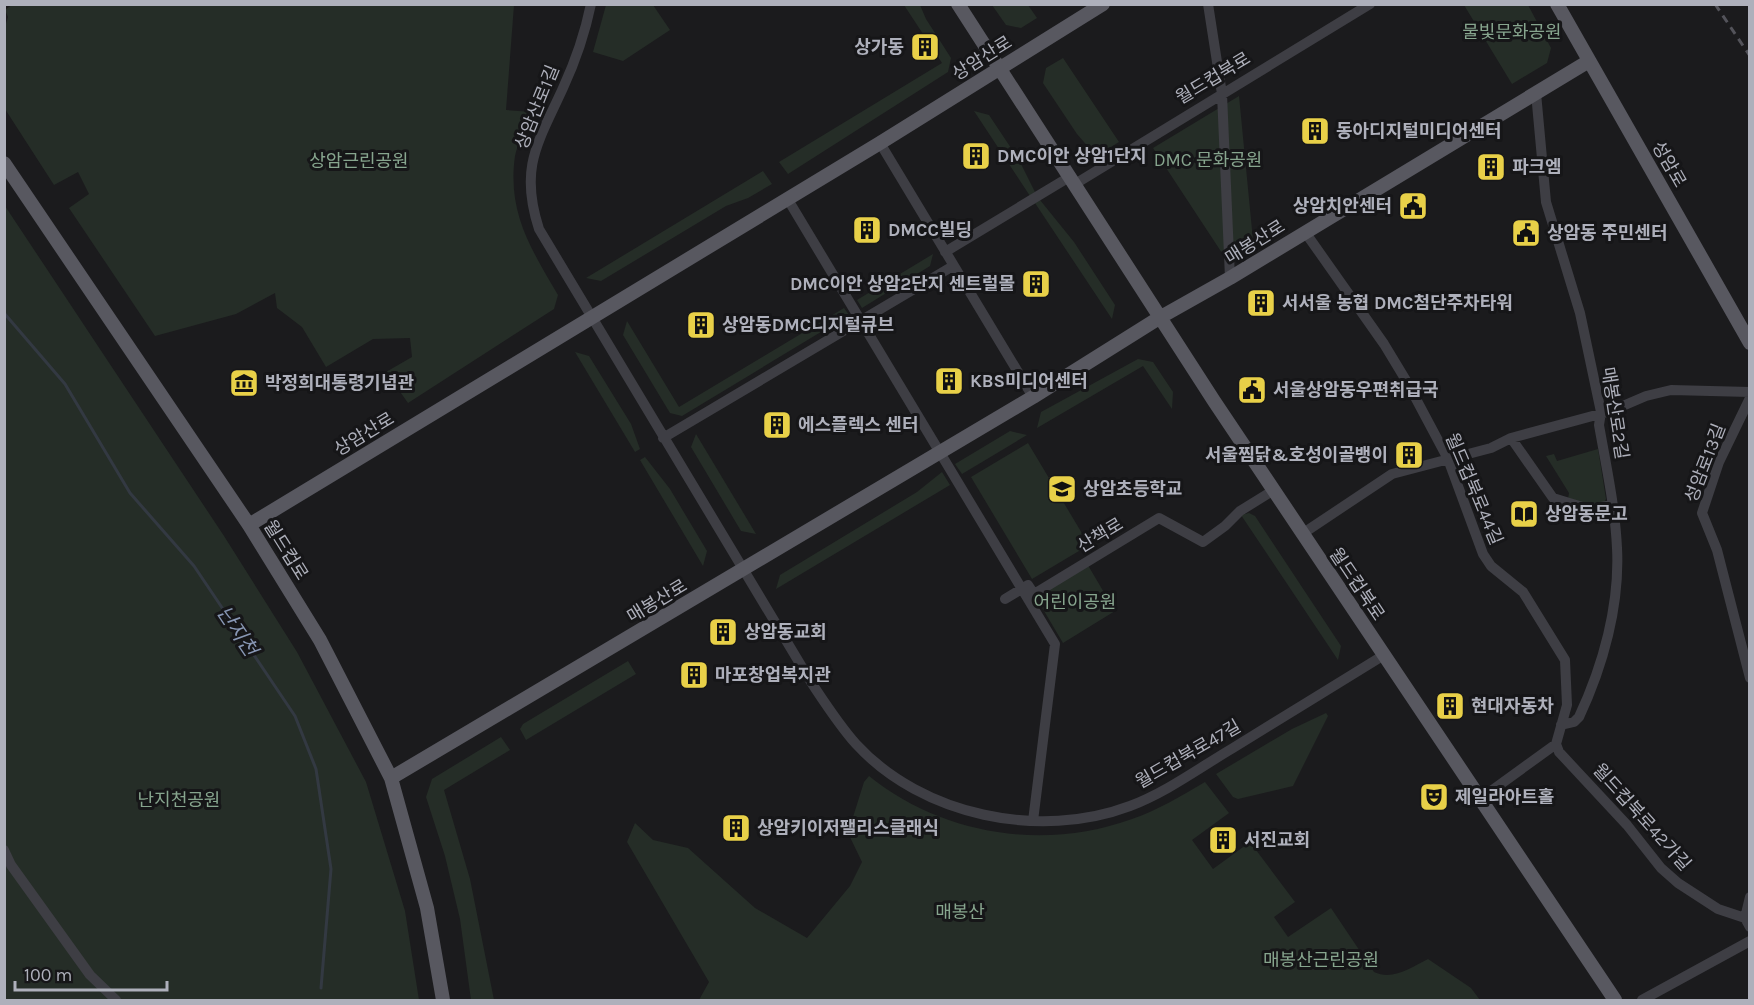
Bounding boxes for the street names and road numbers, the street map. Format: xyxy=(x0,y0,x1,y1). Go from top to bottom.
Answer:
street label: 상암산로 xyxy=(948,31,1016,85)
street label: 월드컵북로 xyxy=(1172,47,1254,109)
street label: 상암산로1길 xyxy=(510,62,564,152)
street label: 성암로 xyxy=(1647,137,1691,191)
street label: 매봉산로 xyxy=(1221,215,1289,269)
street label: 매봉산로2길 xyxy=(1597,365,1633,461)
street label: 상암산로 xyxy=(330,408,398,460)
street label: 성암로13길 xyxy=(1680,420,1730,506)
street label: 월드컵북로44길 xyxy=(1441,430,1507,548)
street label: 산책로 xyxy=(1073,513,1127,557)
street label: 월드컵로 xyxy=(259,516,313,584)
street label: 월드컵북로 xyxy=(1325,544,1389,624)
street label: 매봉산로 xyxy=(623,575,691,627)
street label: 월드컵북로47길 xyxy=(1131,715,1245,793)
street label: 월드컵북로42가길 xyxy=(1588,759,1696,875)

